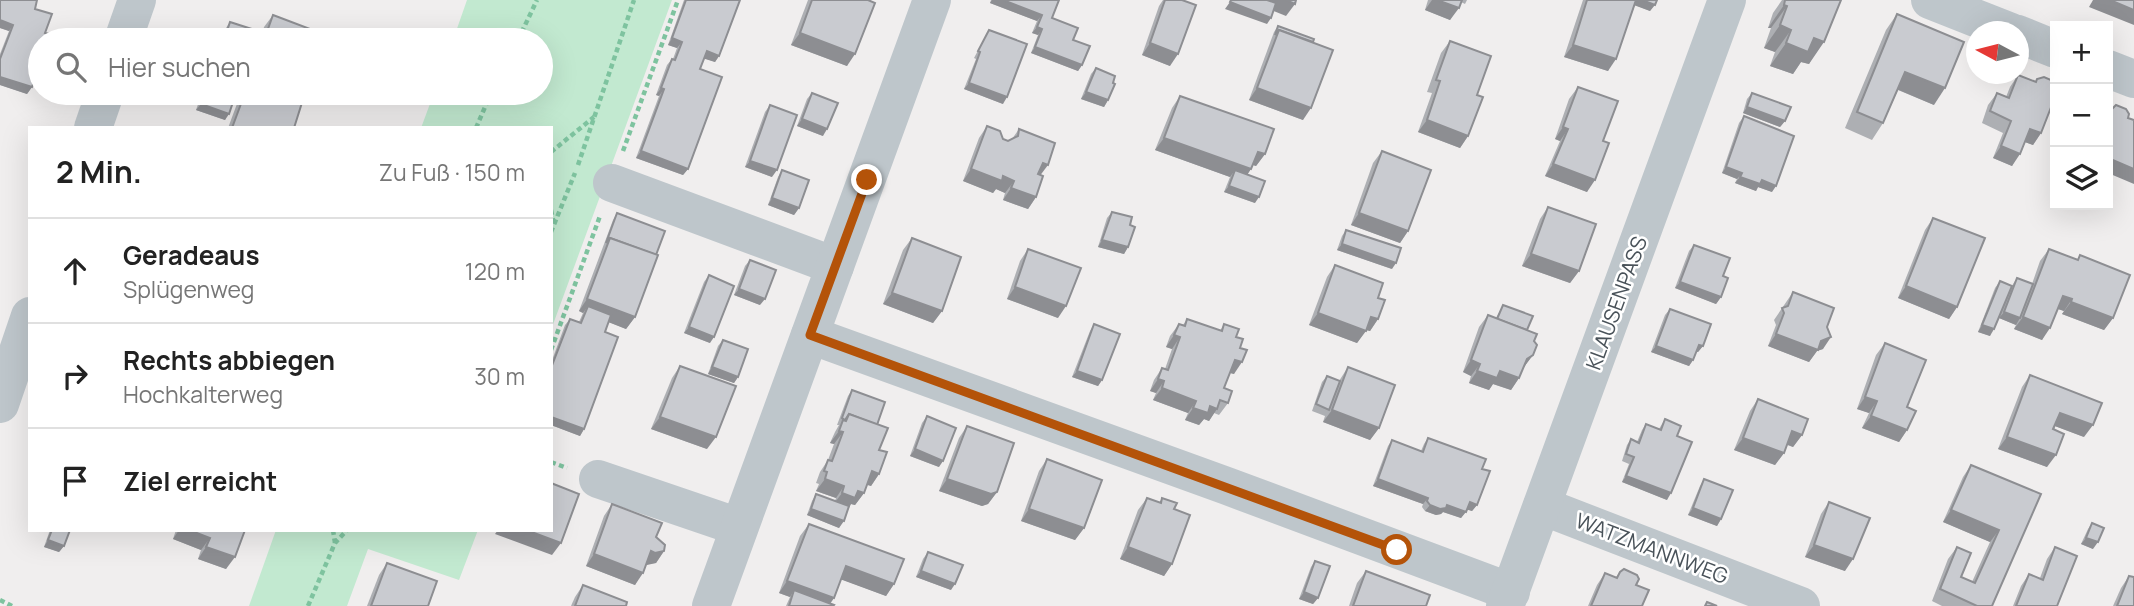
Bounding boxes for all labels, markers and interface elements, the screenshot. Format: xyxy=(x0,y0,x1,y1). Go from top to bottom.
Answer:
north arrow xyxy=(1966,21,2029,84)
map controls xyxy=(2050,21,2113,210)
button: + xyxy=(2050,21,2113,84)
search box xyxy=(28,28,553,105)
icon: search xyxy=(52,48,90,86)
text: Hier suchen xyxy=(108,49,251,85)
button: − xyxy=(2050,84,2113,147)
button: layers xyxy=(2050,147,2113,210)
text: 2 Min. xyxy=(56,151,142,192)
text: Zu Fuß · 150 m xyxy=(379,156,525,188)
route end xyxy=(851,164,882,195)
street label: KLAUSENPASS xyxy=(1579,232,1653,374)
text: Geradeaus xyxy=(123,237,259,273)
icon: ahead xyxy=(56,252,94,290)
text: 120 m xyxy=(465,255,525,287)
text: Splügenweg xyxy=(123,273,254,305)
text: Rechts abbiegen xyxy=(123,342,335,378)
icon: right xyxy=(56,357,94,395)
text: 30 m xyxy=(474,360,525,392)
text: Hochkalterweg xyxy=(123,378,283,410)
icon: arrive xyxy=(56,462,94,500)
text: Ziel erreicht xyxy=(123,463,277,499)
street label: WATZMANNWEG xyxy=(1572,506,1732,590)
route start xyxy=(1381,534,1412,565)

